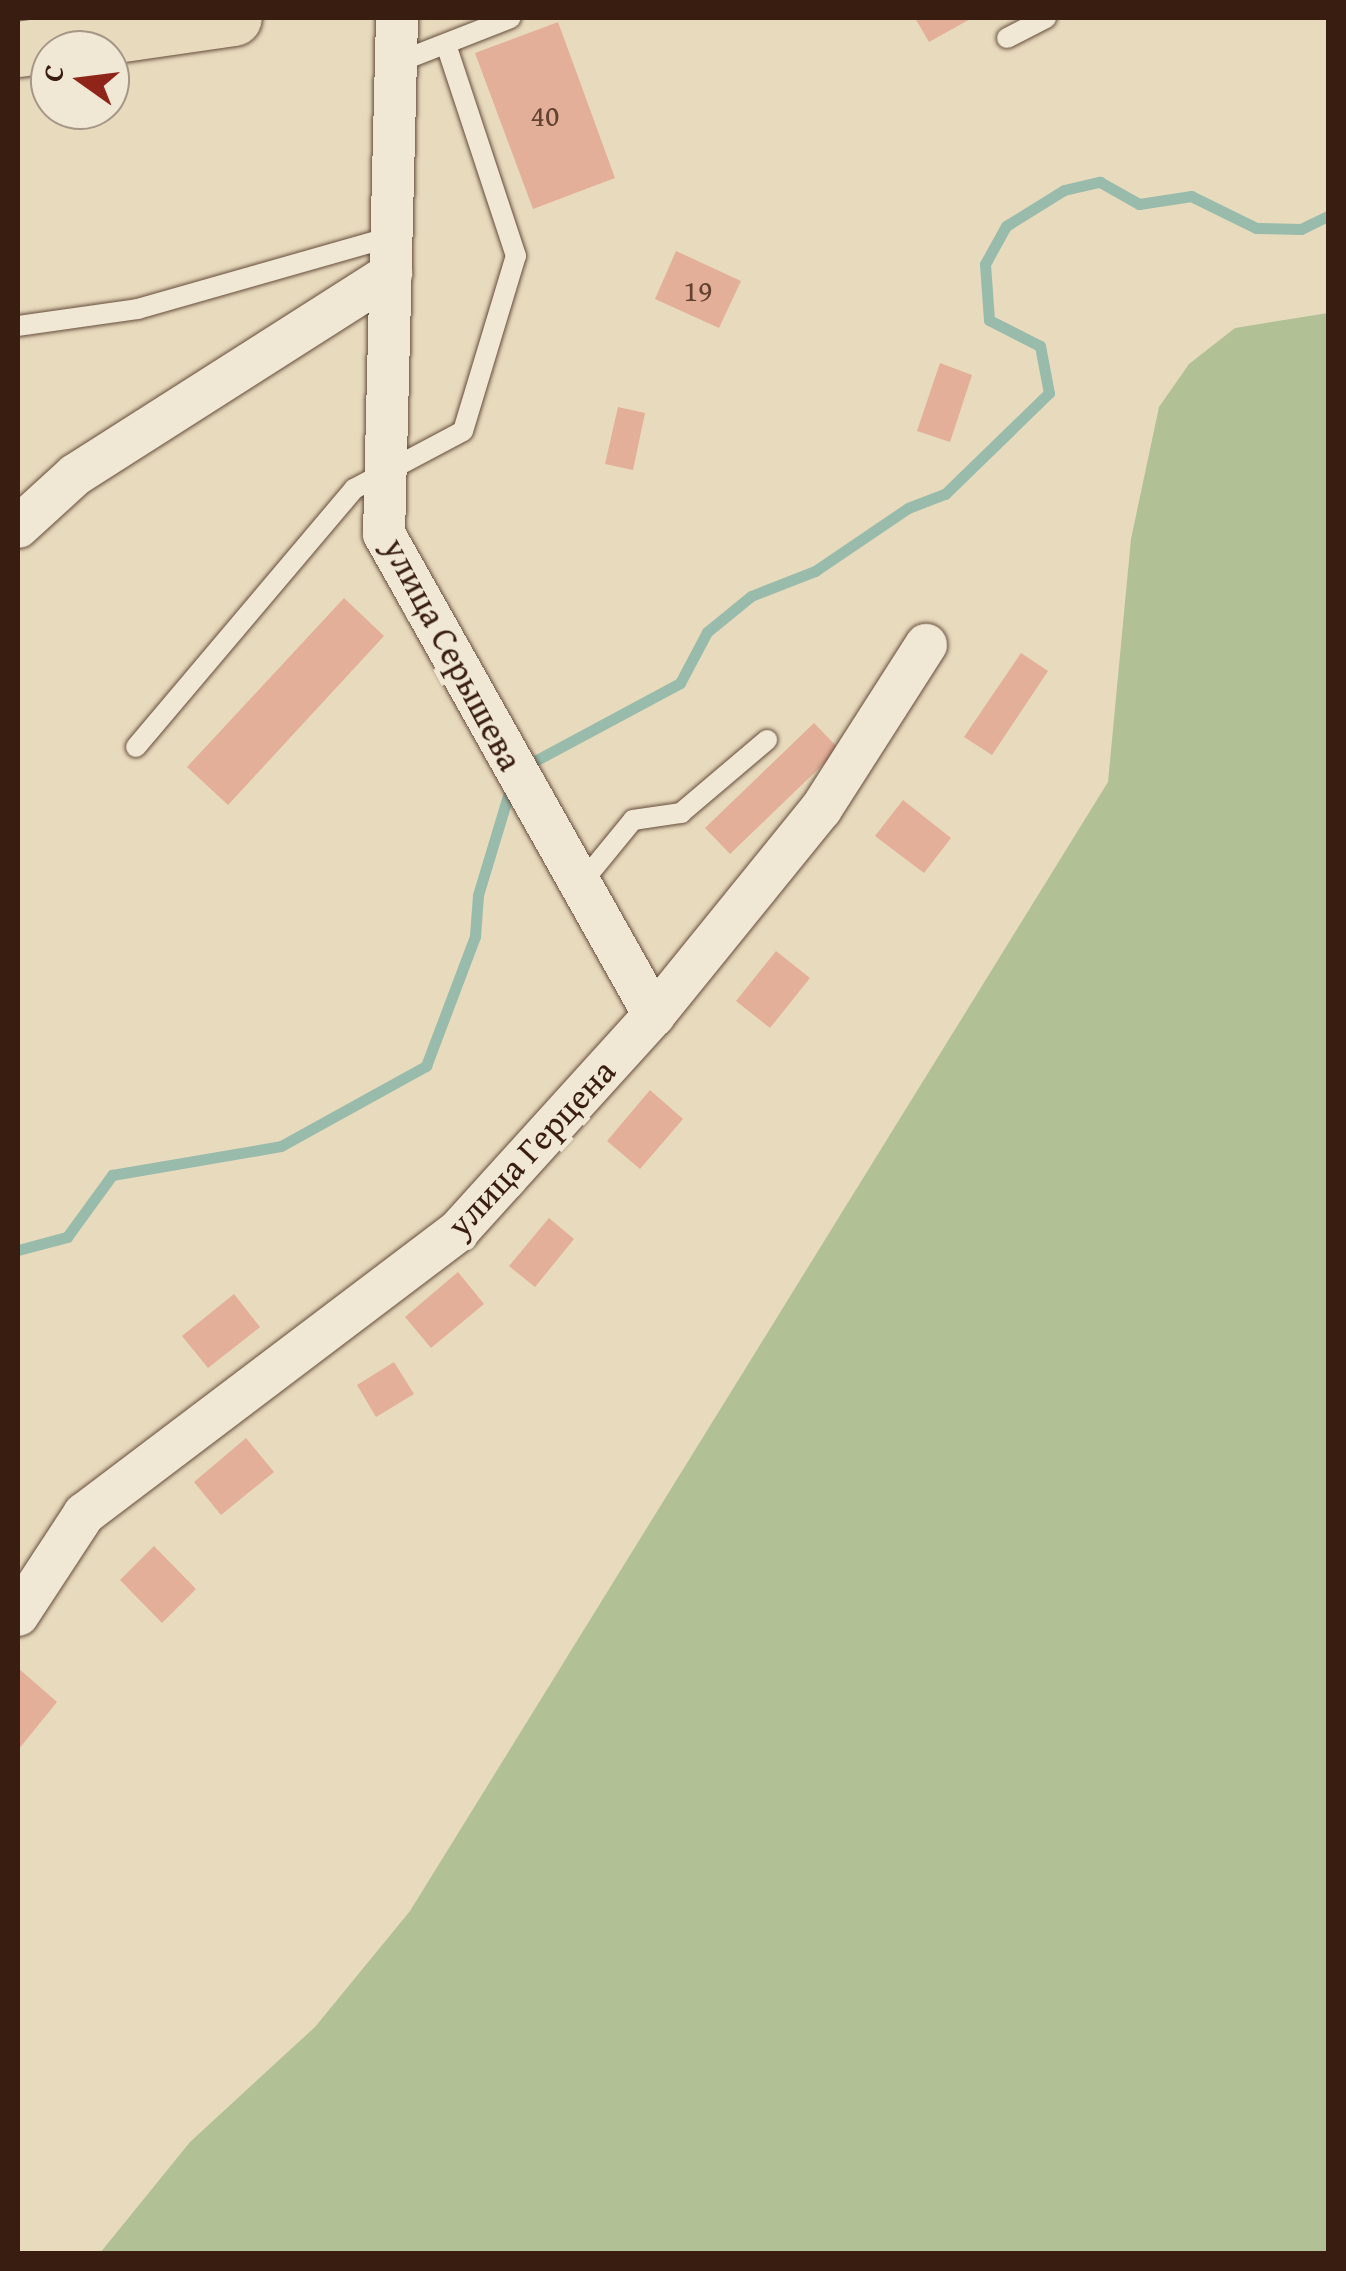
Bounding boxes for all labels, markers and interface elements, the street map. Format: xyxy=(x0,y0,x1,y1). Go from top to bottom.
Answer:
north arrow xyxy=(30,30,130,130)
text: С xyxy=(31,60,74,86)
house number: 40 xyxy=(531,97,559,133)
house number: 19 xyxy=(684,272,712,308)
street label: улица Серышева xyxy=(374,530,532,778)
street label: улица Герцена xyxy=(438,1050,624,1246)

